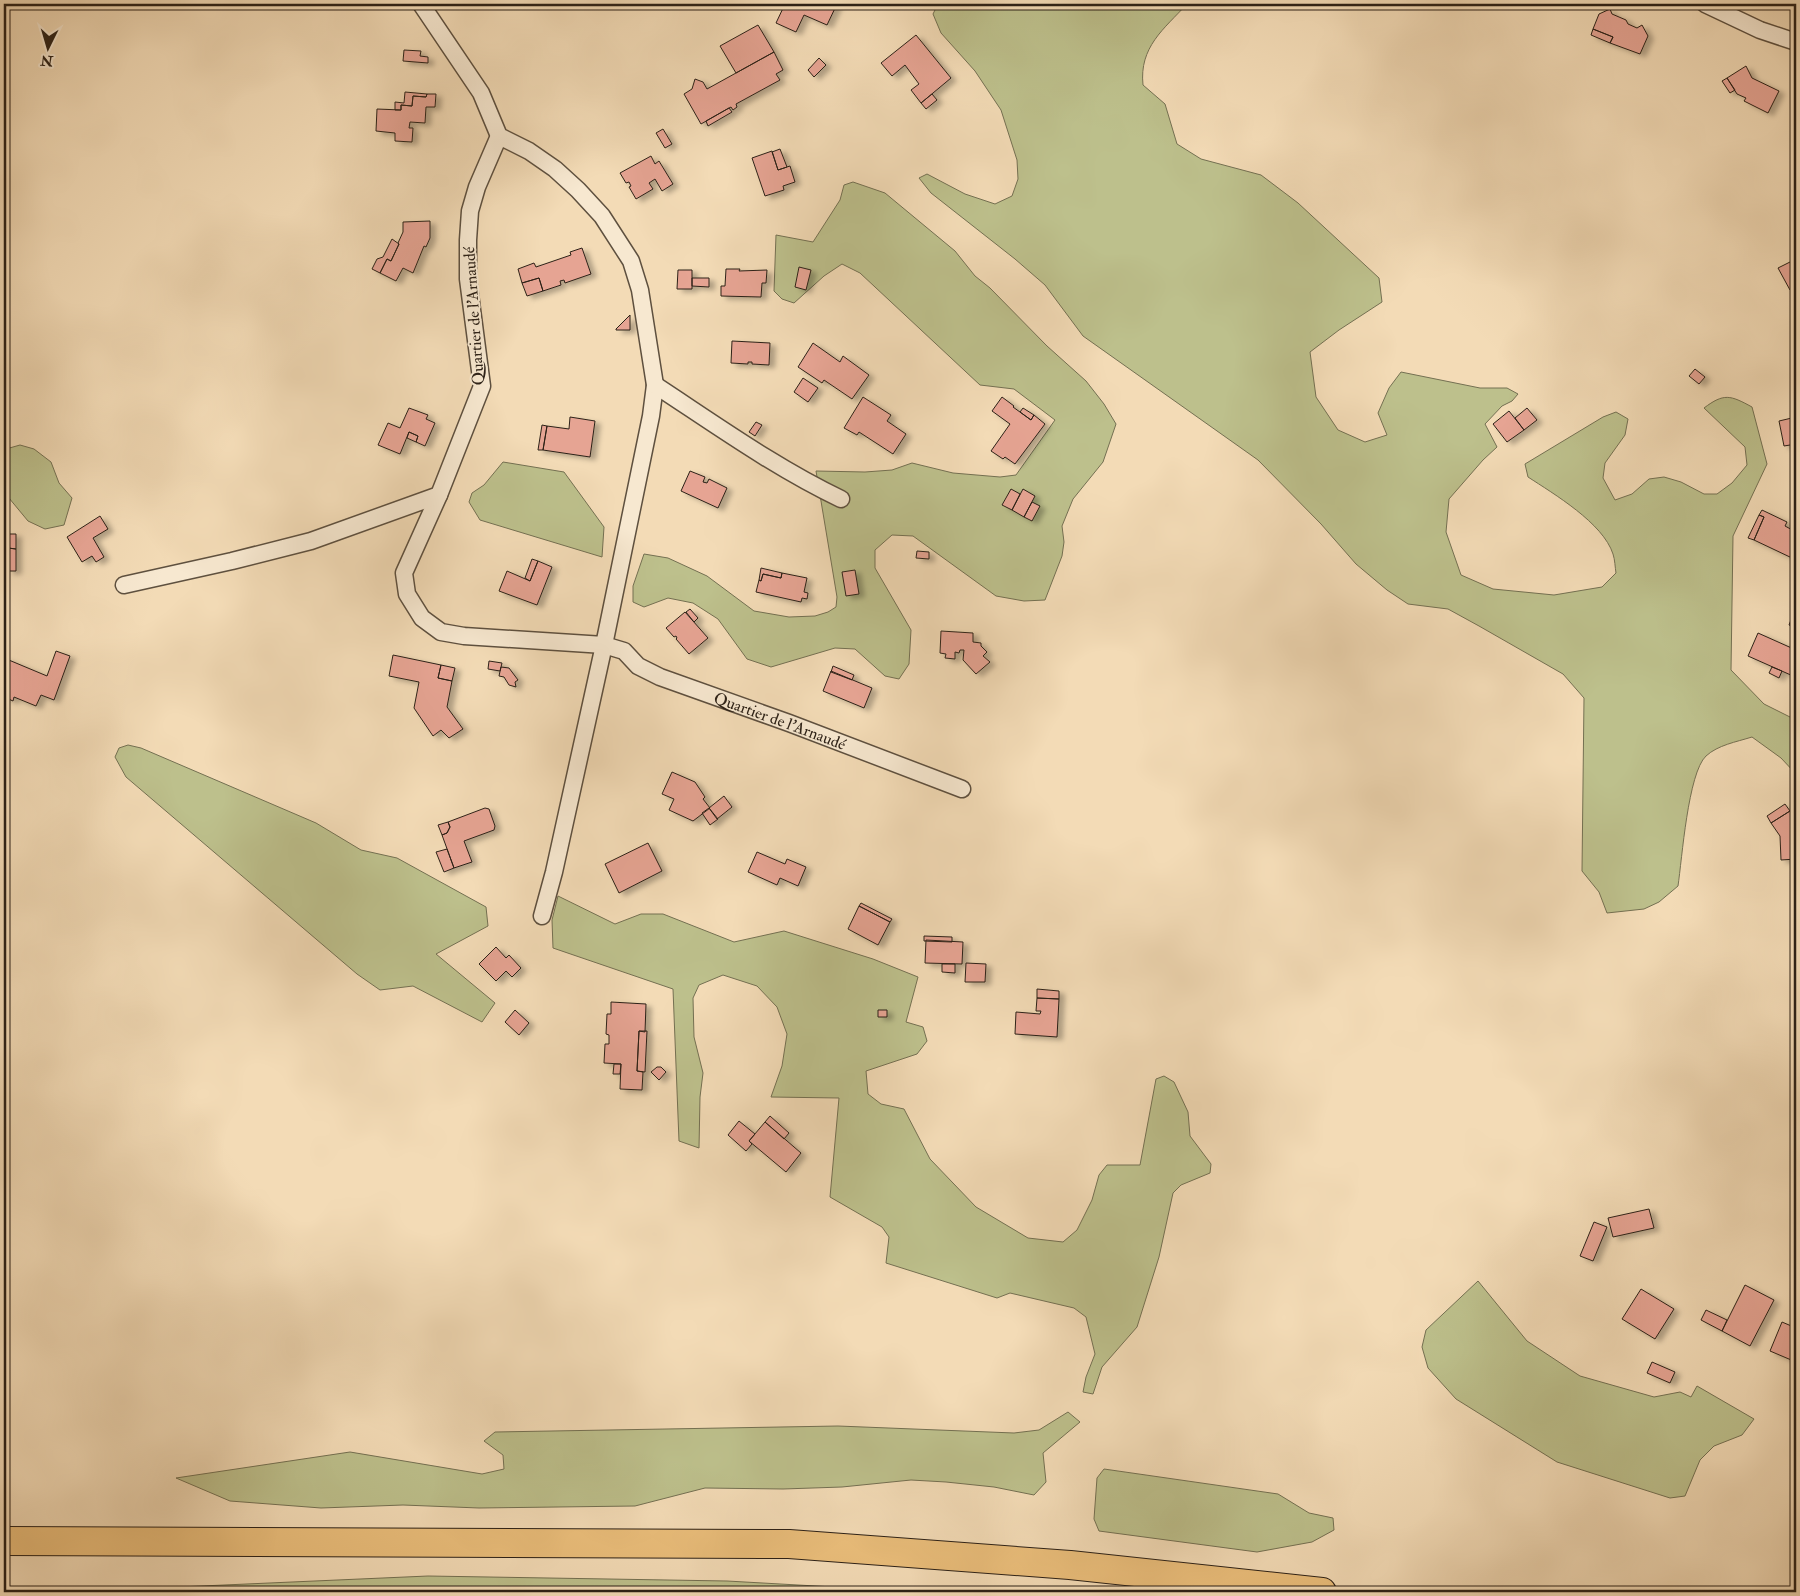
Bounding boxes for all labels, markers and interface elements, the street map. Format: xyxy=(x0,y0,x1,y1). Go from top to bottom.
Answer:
north arrow xyxy=(22,22,72,72)
text: N xyxy=(39,51,55,70)
street label: Quartier de l'Arnaudé xyxy=(459,246,489,386)
street label: Quartier de l'Arnaudé xyxy=(711,688,849,755)

